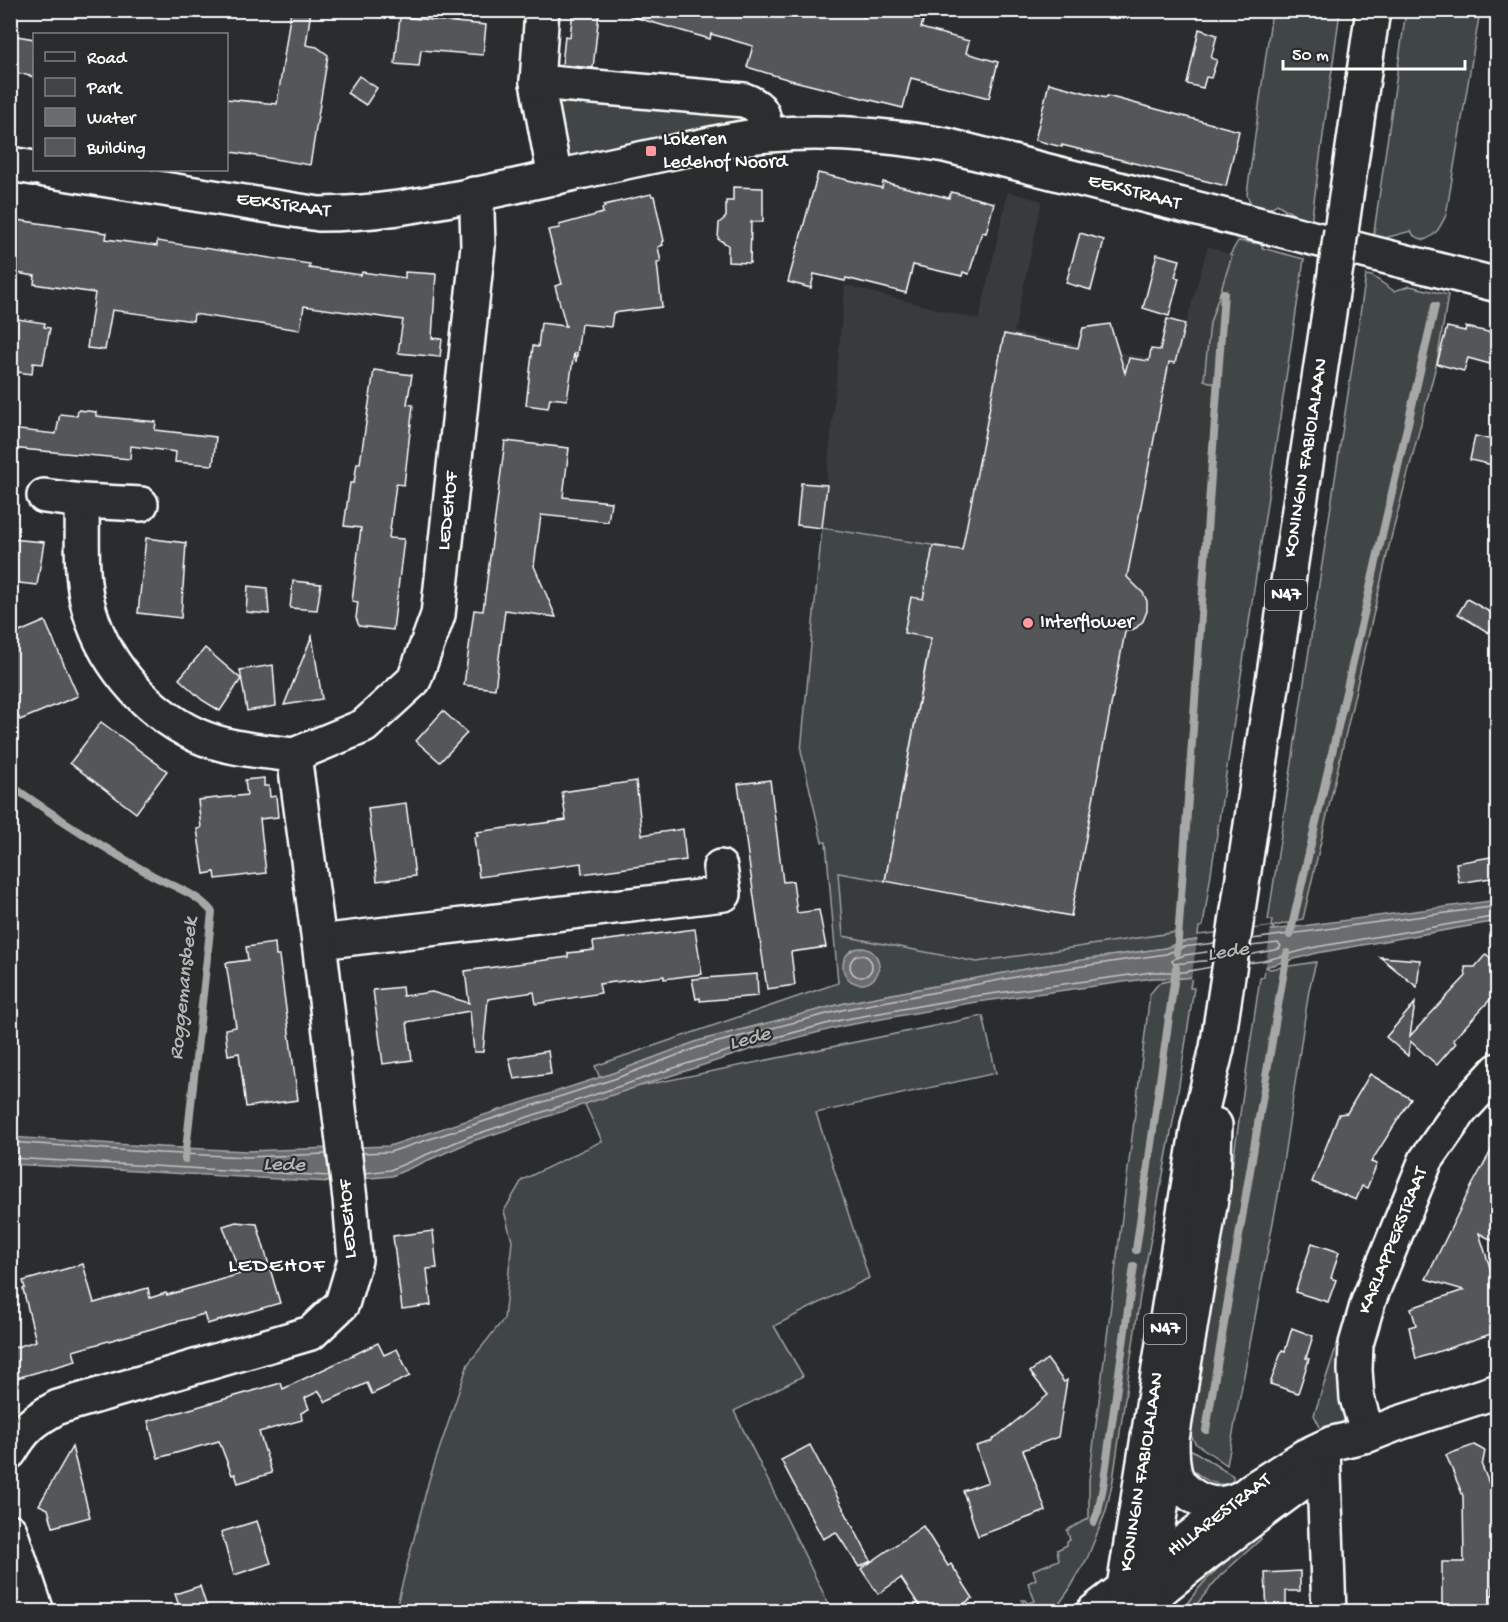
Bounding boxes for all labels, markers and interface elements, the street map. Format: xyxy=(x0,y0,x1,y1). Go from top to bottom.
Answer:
legend xyxy=(33,33,228,171)
scale bar xyxy=(1283,33,1464,71)
text: 50 m xyxy=(1292,46,1329,67)
text: Road xyxy=(87,49,128,70)
text: Park xyxy=(86,79,123,100)
text: Water xyxy=(87,109,137,130)
place label: Lokeren Ledehof Noord xyxy=(663,129,790,175)
text: Building xyxy=(86,139,146,160)
marker: Lokeren Ledehof Noord xyxy=(644,144,658,158)
street label: EEKSTRAAT xyxy=(1085,170,1184,217)
street label: EEKSTRAAT xyxy=(235,188,333,224)
street label: KONINGIN FABIOLALAAN xyxy=(1280,357,1334,559)
street label: LEDEHOF xyxy=(433,469,465,551)
road number: N47 xyxy=(1265,580,1307,610)
place label: Interflower xyxy=(1040,612,1136,635)
marker: Interflower xyxy=(1021,616,1035,630)
water label: Roggemansbeek xyxy=(165,914,205,1061)
water label: Lede xyxy=(1205,937,1252,969)
water label: Lede xyxy=(727,1022,774,1057)
water label: Lede xyxy=(263,1153,306,1179)
street label: KARLAPPERSTRAAT xyxy=(1354,1163,1434,1318)
street label: LEDEHOF xyxy=(335,1177,363,1259)
district label: LEDEHOF xyxy=(228,1254,326,1280)
road number: N47 xyxy=(1144,1314,1186,1344)
street label: KONINGIN FABIOLALAAN xyxy=(1116,1371,1170,1573)
street label: HILLARESTRAAT xyxy=(1163,1469,1278,1563)

